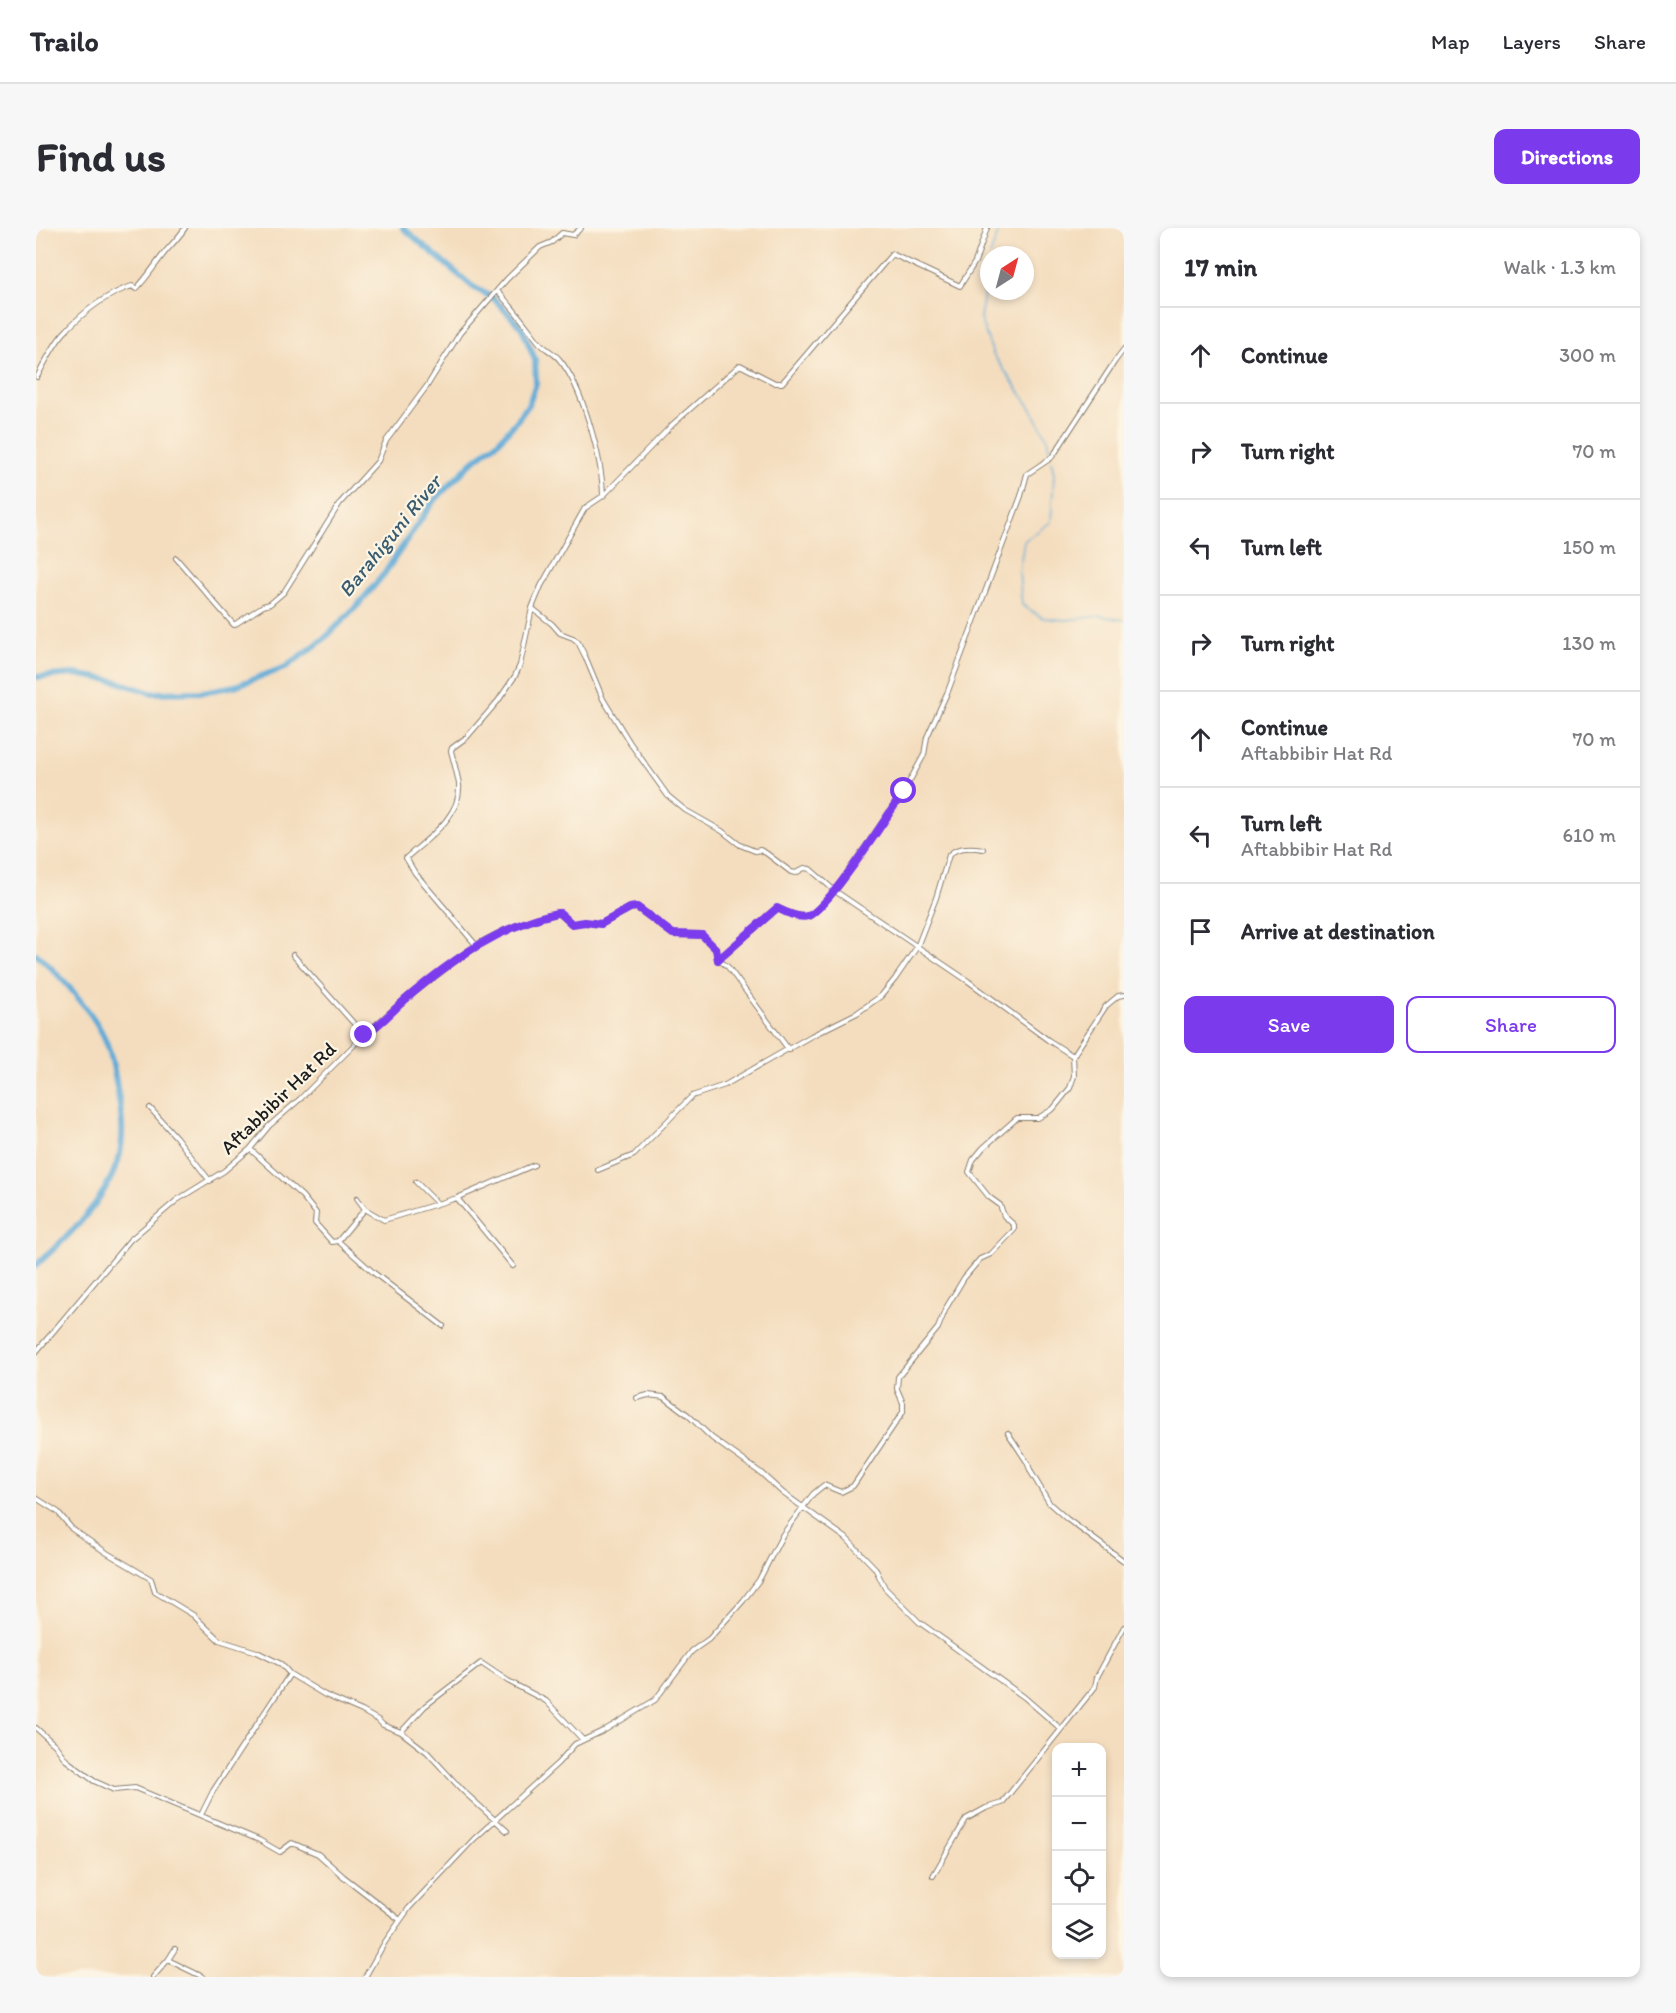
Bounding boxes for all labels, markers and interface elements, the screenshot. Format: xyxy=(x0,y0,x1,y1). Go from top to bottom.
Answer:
text: Trailo xyxy=(30,24,99,58)
text: Map xyxy=(1431,29,1470,54)
text: Layers xyxy=(1503,29,1561,54)
text: Share xyxy=(1594,29,1646,54)
button: Directions xyxy=(1494,129,1640,184)
text: Find us xyxy=(36,131,166,182)
north arrow xyxy=(980,246,1034,300)
text: 17 min xyxy=(1184,251,1257,283)
text: Walk · 1.3 km xyxy=(1504,255,1616,279)
icon: ahead xyxy=(1184,339,1217,372)
text: Continue xyxy=(1241,342,1328,369)
text: 300 m xyxy=(1559,343,1616,367)
icon: right xyxy=(1184,435,1217,468)
text: Turn right xyxy=(1241,438,1335,465)
text: 70 m xyxy=(1572,439,1616,463)
water label: Barahiguni River xyxy=(333,468,448,602)
icon: left xyxy=(1184,531,1217,564)
text: Turn left xyxy=(1241,534,1322,561)
text: 150 m xyxy=(1563,535,1616,559)
icon: right xyxy=(1184,627,1217,660)
text: Turn right xyxy=(1241,630,1335,657)
text: 130 m xyxy=(1562,631,1616,655)
text: Continue xyxy=(1241,714,1328,741)
icon: ahead xyxy=(1184,723,1217,756)
text: 70 m xyxy=(1572,727,1616,751)
text: Aftabbibir Hat Rd xyxy=(1241,741,1392,765)
route start xyxy=(890,777,916,803)
text: Turn left xyxy=(1241,810,1322,837)
icon: left xyxy=(1184,819,1217,852)
text: 610 m xyxy=(1563,823,1616,847)
text: Aftabbibir Hat Rd xyxy=(1241,837,1392,861)
icon: arrive xyxy=(1184,915,1217,948)
text: Arrive at destination xyxy=(1241,918,1435,945)
button: Save xyxy=(1184,996,1394,1053)
button: Share xyxy=(1406,996,1616,1053)
route end xyxy=(350,1021,376,1047)
street label: Aftabbibir Hat Rd xyxy=(215,1037,341,1159)
map controls xyxy=(1052,1743,1106,1959)
button: + xyxy=(1052,1743,1106,1797)
button: − xyxy=(1052,1797,1106,1851)
button: locate xyxy=(1052,1851,1106,1905)
button: layers xyxy=(1052,1905,1106,1959)

